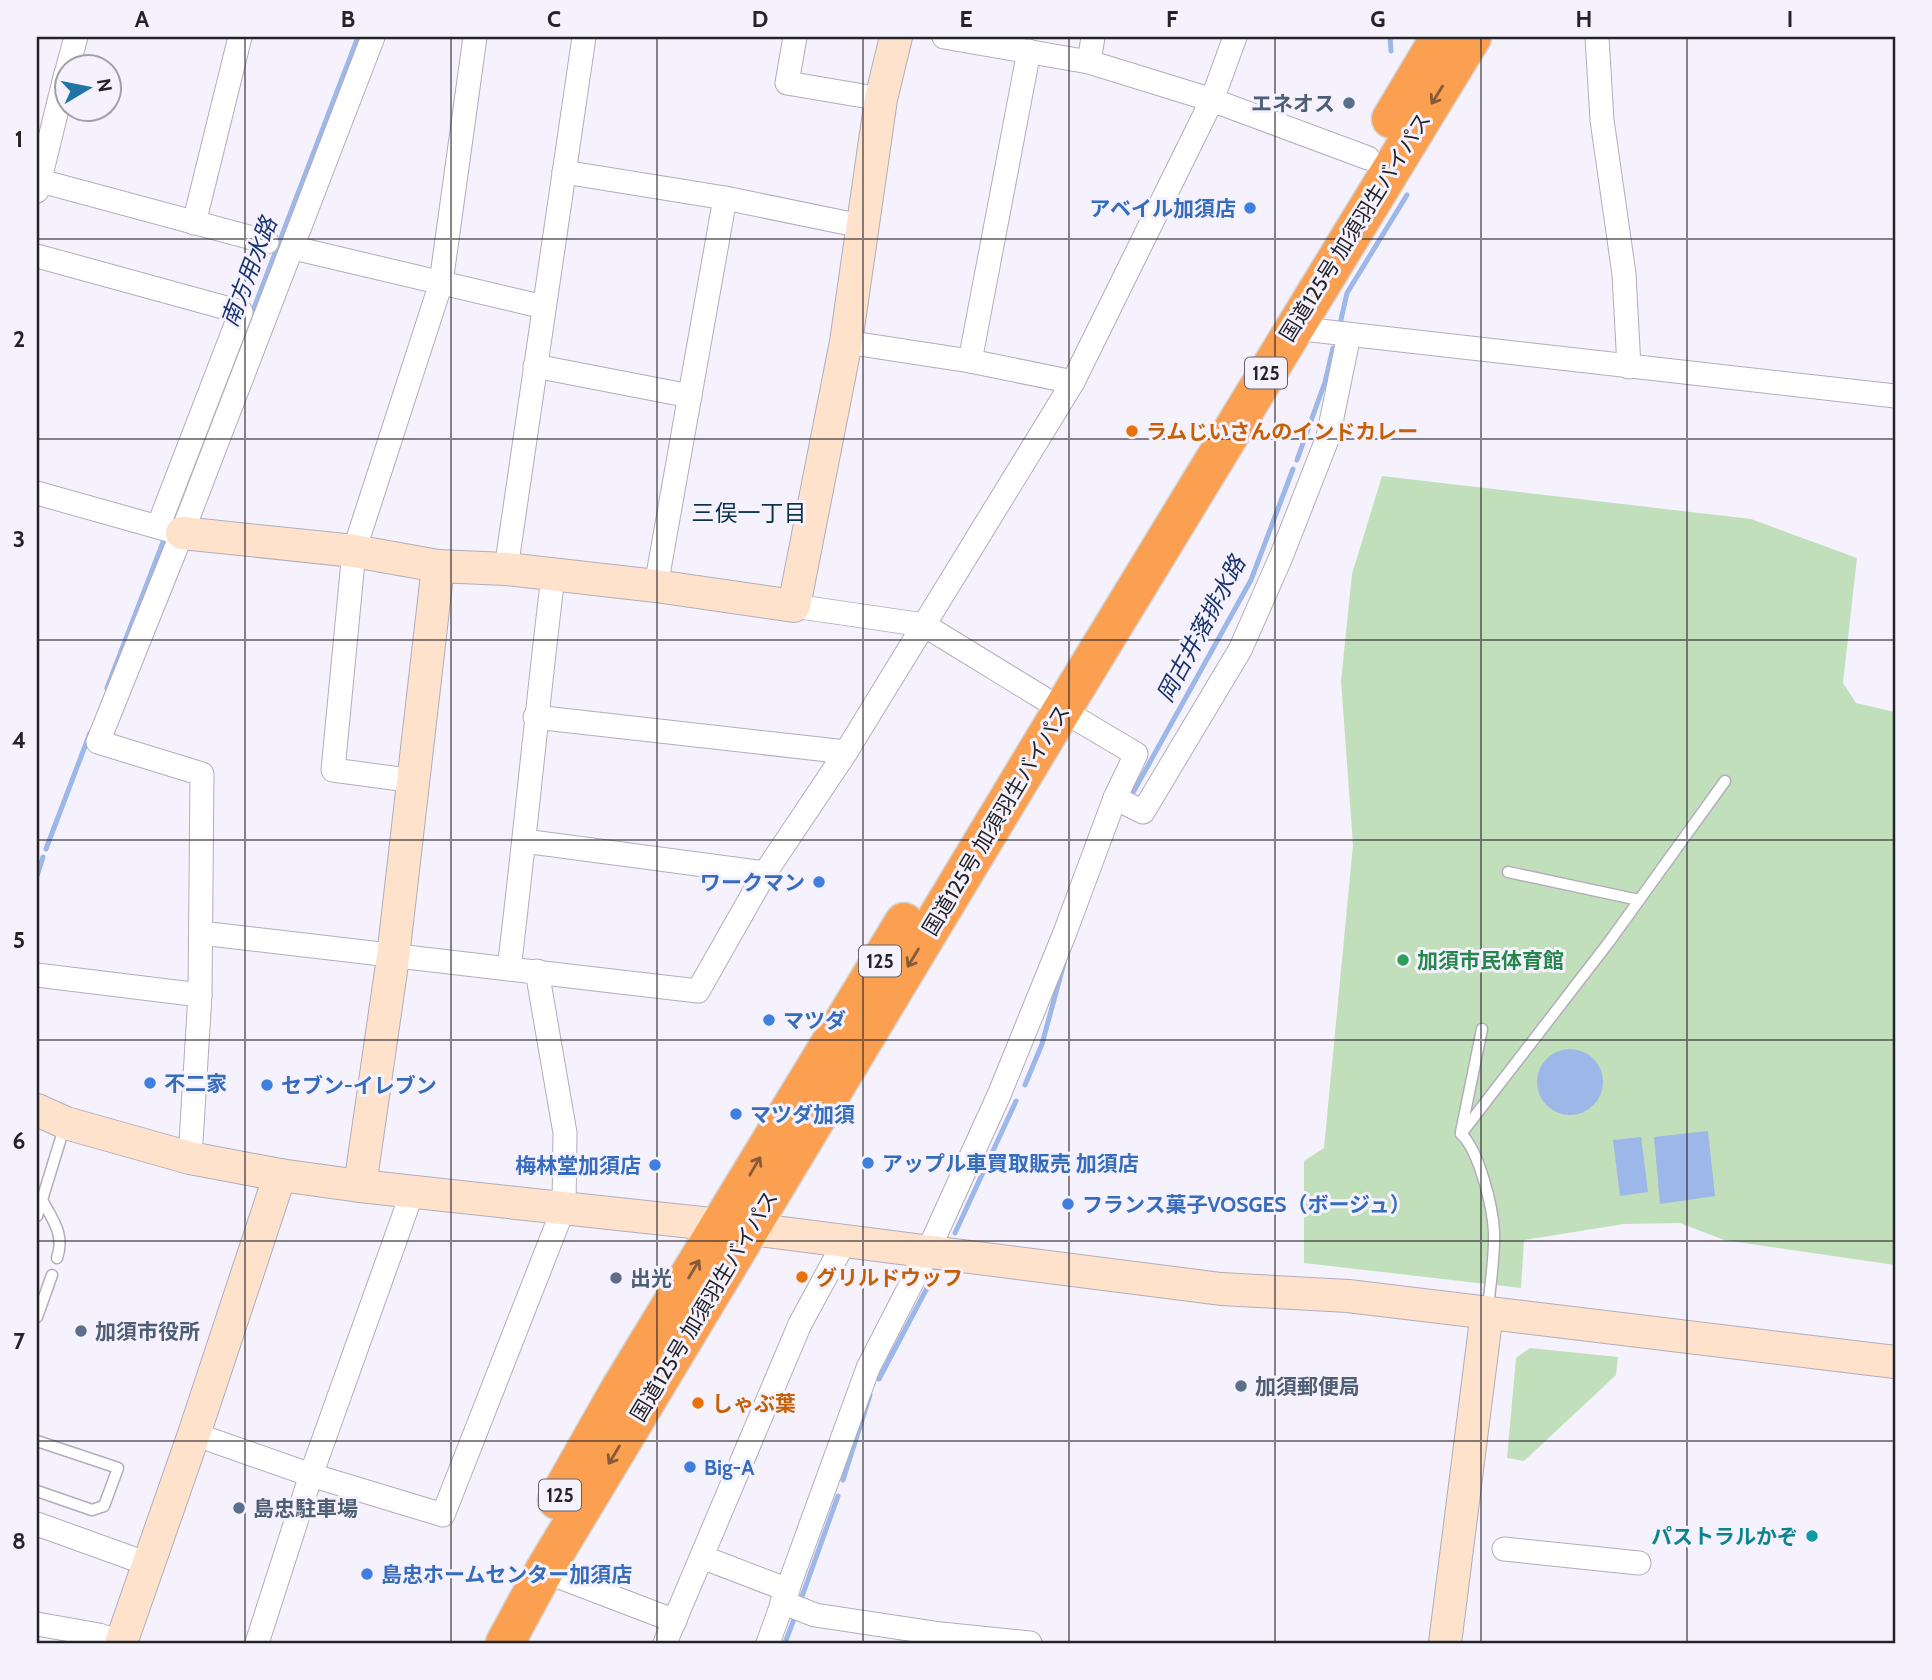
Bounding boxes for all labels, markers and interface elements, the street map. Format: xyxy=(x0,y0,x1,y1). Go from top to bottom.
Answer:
text: A xyxy=(135,5,150,33)
text: B xyxy=(341,5,355,33)
text: C xyxy=(547,5,561,33)
text: D xyxy=(752,5,768,33)
text: E xyxy=(959,5,973,33)
text: F xyxy=(1166,5,1178,33)
text: G xyxy=(1370,5,1386,33)
text: H xyxy=(1576,5,1592,33)
text: I xyxy=(1787,5,1793,33)
north arrow xyxy=(52,52,122,122)
text: N xyxy=(92,77,117,94)
one-way arrow xyxy=(1429,84,1443,104)
place label: エネオス xyxy=(1251,91,1335,116)
marker: エネオス xyxy=(1341,95,1357,111)
street label: 国道125号 加須羽生バイパス xyxy=(1274,108,1436,346)
text: 1 xyxy=(15,125,23,153)
place label: アベイル加須店 xyxy=(1089,196,1236,221)
marker: アベイル加須店 xyxy=(1242,200,1258,216)
water label: 南方用水路 xyxy=(215,211,283,331)
text: 2 xyxy=(13,325,25,353)
road number: 125 xyxy=(1245,358,1287,388)
place label: ラムじいさんのインドカレー xyxy=(1146,419,1418,444)
marker: ラムじいさんのインドカレー xyxy=(1124,423,1140,439)
district label: 三俣一丁目 xyxy=(692,499,807,527)
text: 3 xyxy=(13,525,25,553)
water label: 岡古井落排水路 xyxy=(1151,550,1252,707)
street label: 国道125号 加須羽生バイパス xyxy=(917,700,1075,940)
text: 4 xyxy=(12,726,26,754)
place label: ワークマン xyxy=(700,870,805,895)
marker: ワークマン xyxy=(811,874,827,890)
text: 5 xyxy=(13,926,25,954)
road number: 125 xyxy=(859,945,901,976)
one-way arrow xyxy=(906,947,920,967)
place label: 加須市民体育館 xyxy=(1417,948,1564,973)
marker: 加須市民体育館 xyxy=(1395,952,1411,968)
place label: マツダ xyxy=(783,1008,846,1033)
marker: マツダ xyxy=(761,1012,777,1028)
place label: 不二家 xyxy=(164,1071,227,1096)
place label: セブン-イレブン xyxy=(281,1073,437,1098)
marker: 不二家 xyxy=(142,1075,158,1091)
marker: セブン-イレブン xyxy=(259,1077,275,1093)
place label: マツダ加須 xyxy=(750,1102,855,1127)
marker: マツダ加須 xyxy=(728,1106,744,1122)
text: 6 xyxy=(13,1127,25,1155)
place label: アップル車買取販売 加須店 xyxy=(882,1151,1139,1176)
place label: 梅林堂加須店 xyxy=(515,1153,641,1178)
marker: アップル車買取販売 加須店 xyxy=(860,1155,876,1171)
marker: 梅林堂加須店 xyxy=(647,1157,663,1173)
one-way arrow xyxy=(748,1157,762,1177)
street label: 国道125号 加須羽生バイパス xyxy=(625,1186,783,1426)
place label: フランス菓子VOSGES（ボージュ） xyxy=(1082,1192,1411,1217)
marker: フランス菓子VOSGES（ボージュ） xyxy=(1060,1196,1076,1212)
one-way arrow xyxy=(687,1260,701,1280)
place label: グリルドウッフ xyxy=(816,1265,963,1290)
place label: 出光 xyxy=(630,1266,672,1291)
marker: グリルドウッフ xyxy=(794,1269,810,1285)
marker: 出光 xyxy=(608,1270,624,1286)
place label: 加須市役所 xyxy=(95,1319,200,1344)
marker: 加須市役所 xyxy=(73,1323,89,1339)
text: 7 xyxy=(13,1327,25,1355)
place label: 加須郵便局 xyxy=(1255,1374,1360,1399)
marker: 加須郵便局 xyxy=(1233,1378,1249,1394)
place label: しゃぶ葉 xyxy=(712,1391,796,1416)
marker: しゃぶ葉 xyxy=(690,1395,706,1411)
one-way arrow xyxy=(607,1445,621,1465)
place label: Big-A xyxy=(704,1455,755,1480)
marker: Big-A xyxy=(682,1459,698,1475)
road number: 125 xyxy=(539,1480,581,1511)
place label: 島忠駐車場 xyxy=(253,1496,358,1521)
marker: 島忠駐車場 xyxy=(231,1500,247,1516)
place label: パストラルかぞ xyxy=(1651,1524,1798,1549)
text: 8 xyxy=(12,1527,26,1555)
marker: パストラルかぞ xyxy=(1804,1528,1820,1544)
place label: 島忠ホームセンター加須店 xyxy=(381,1562,632,1587)
marker: 島忠ホームセンター加須店 xyxy=(359,1566,375,1582)

